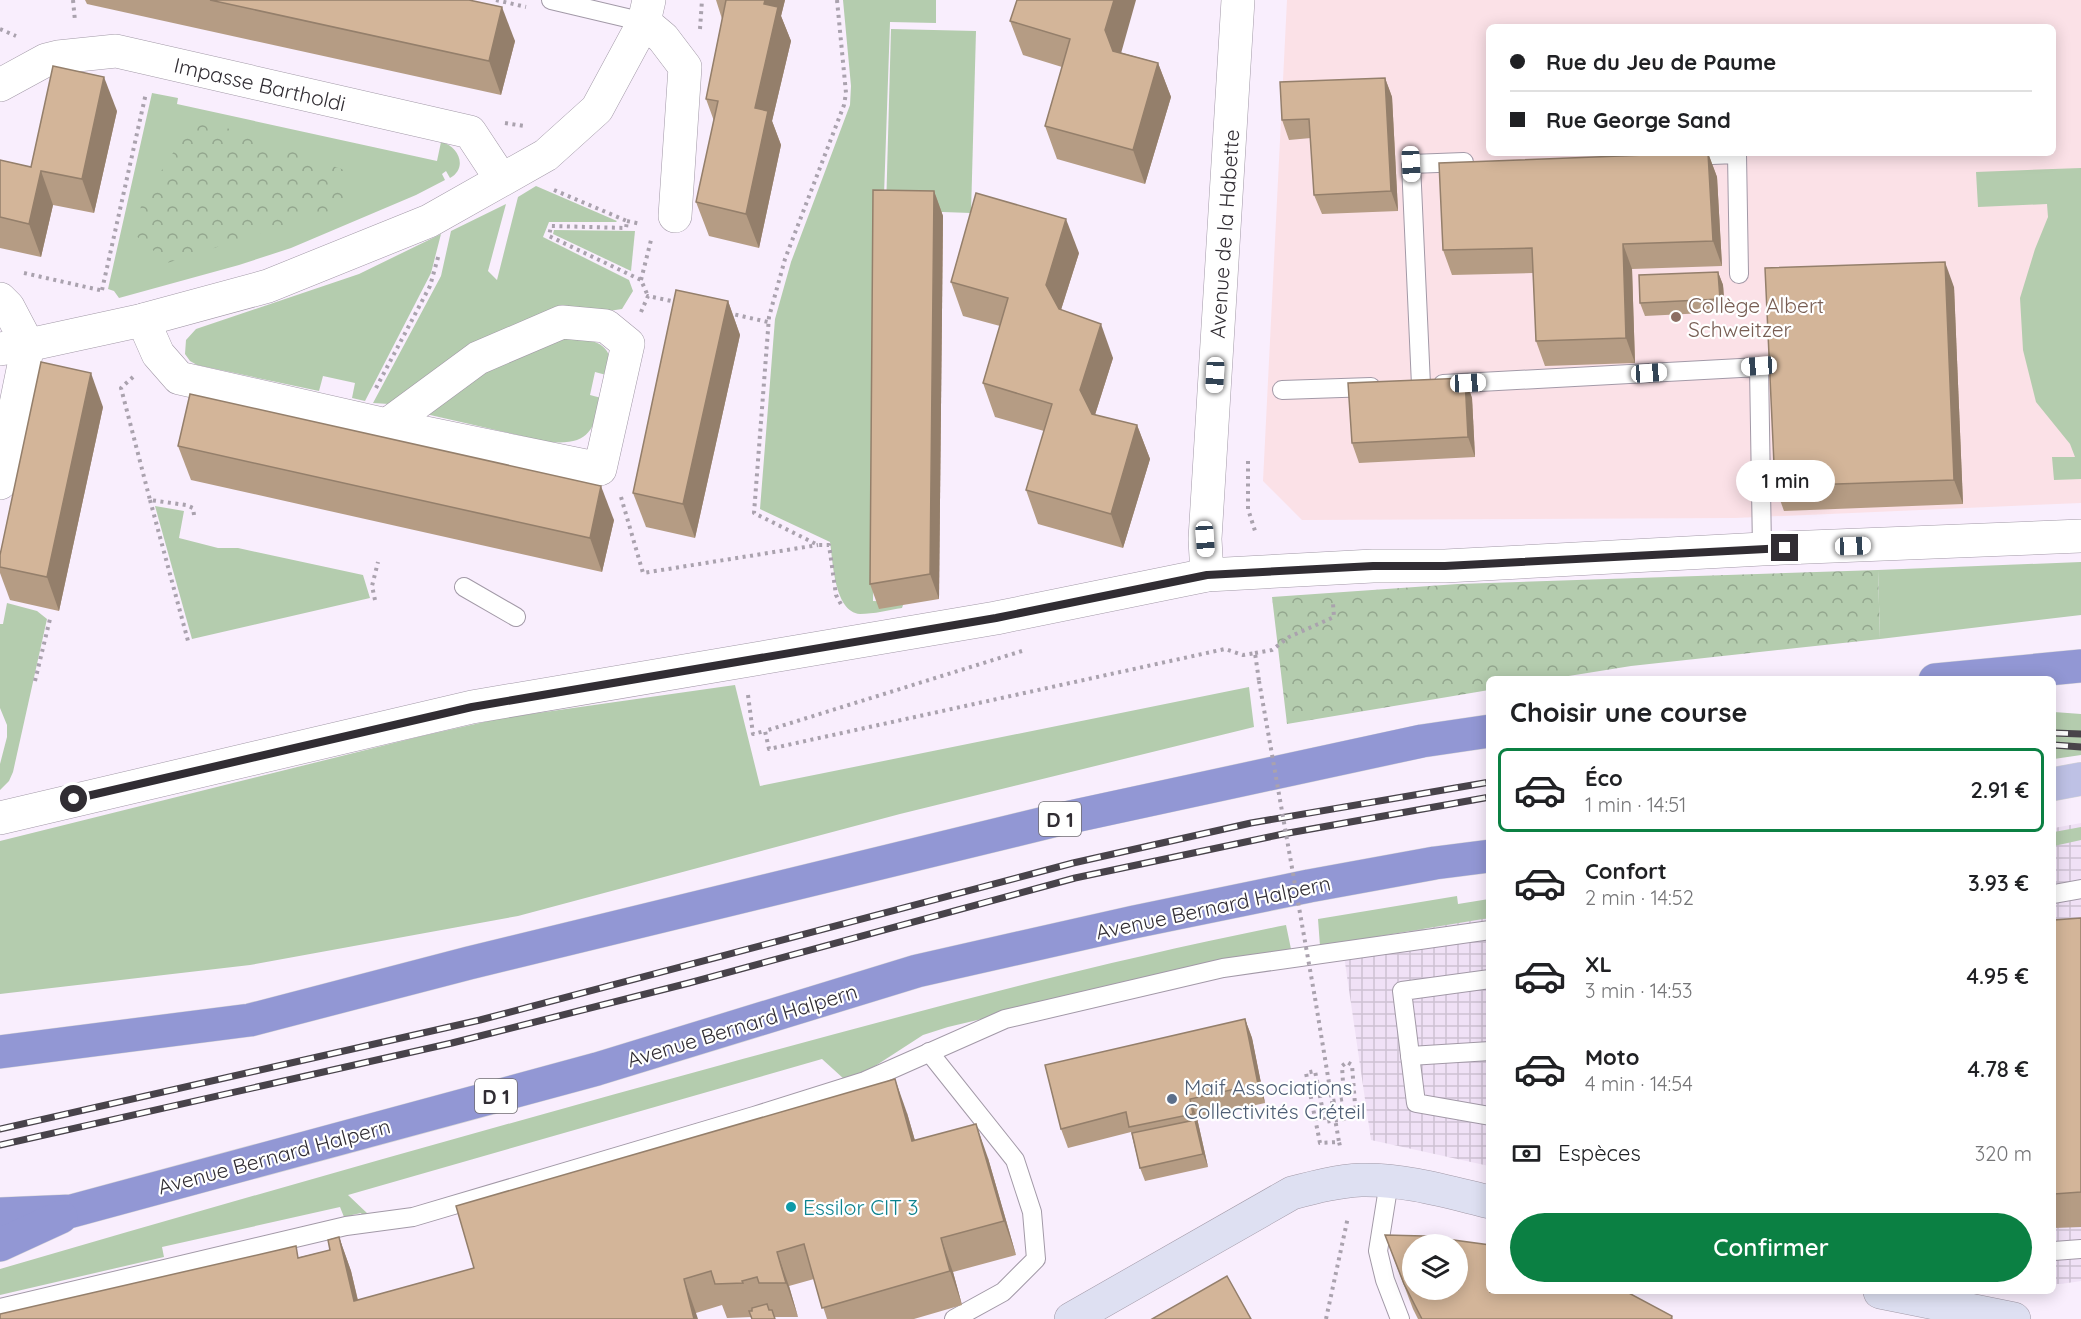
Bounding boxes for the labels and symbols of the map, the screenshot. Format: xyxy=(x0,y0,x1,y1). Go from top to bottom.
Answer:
street label: Impasse Bartholdi xyxy=(172,52,348,116)
street label: Avenue de la Habette xyxy=(1204,129,1244,339)
car xyxy=(1401,146,1421,182)
place label: Collège Albert Schweitzer xyxy=(1688,292,1824,342)
marker: Collège Albert Schweitzer xyxy=(1669,310,1683,324)
car xyxy=(1740,356,1778,376)
car xyxy=(1205,357,1225,393)
car xyxy=(1630,363,1668,383)
car xyxy=(1450,373,1486,393)
callout: 1 min xyxy=(1736,461,1834,503)
car xyxy=(1195,520,1215,558)
route end xyxy=(1771,534,1798,561)
car xyxy=(1835,536,1871,556)
route start xyxy=(60,785,87,812)
road number: D 1 xyxy=(1039,802,1081,836)
street label: Avenue Bernard Halpern xyxy=(1093,869,1333,945)
street label: Avenue Bernard Halpern xyxy=(624,978,860,1072)
place label: Maif Associations Collectivités Créteil xyxy=(1184,1074,1366,1124)
road number: D 1 xyxy=(475,1079,517,1113)
marker: Maif Associations Collectivités Créteil xyxy=(1165,1092,1179,1106)
street label: Avenue Bernard Halpern xyxy=(155,1112,393,1200)
place label: Essilor CIT 3 xyxy=(803,1194,919,1220)
marker: Essilor CIT 3 xyxy=(784,1200,798,1214)

